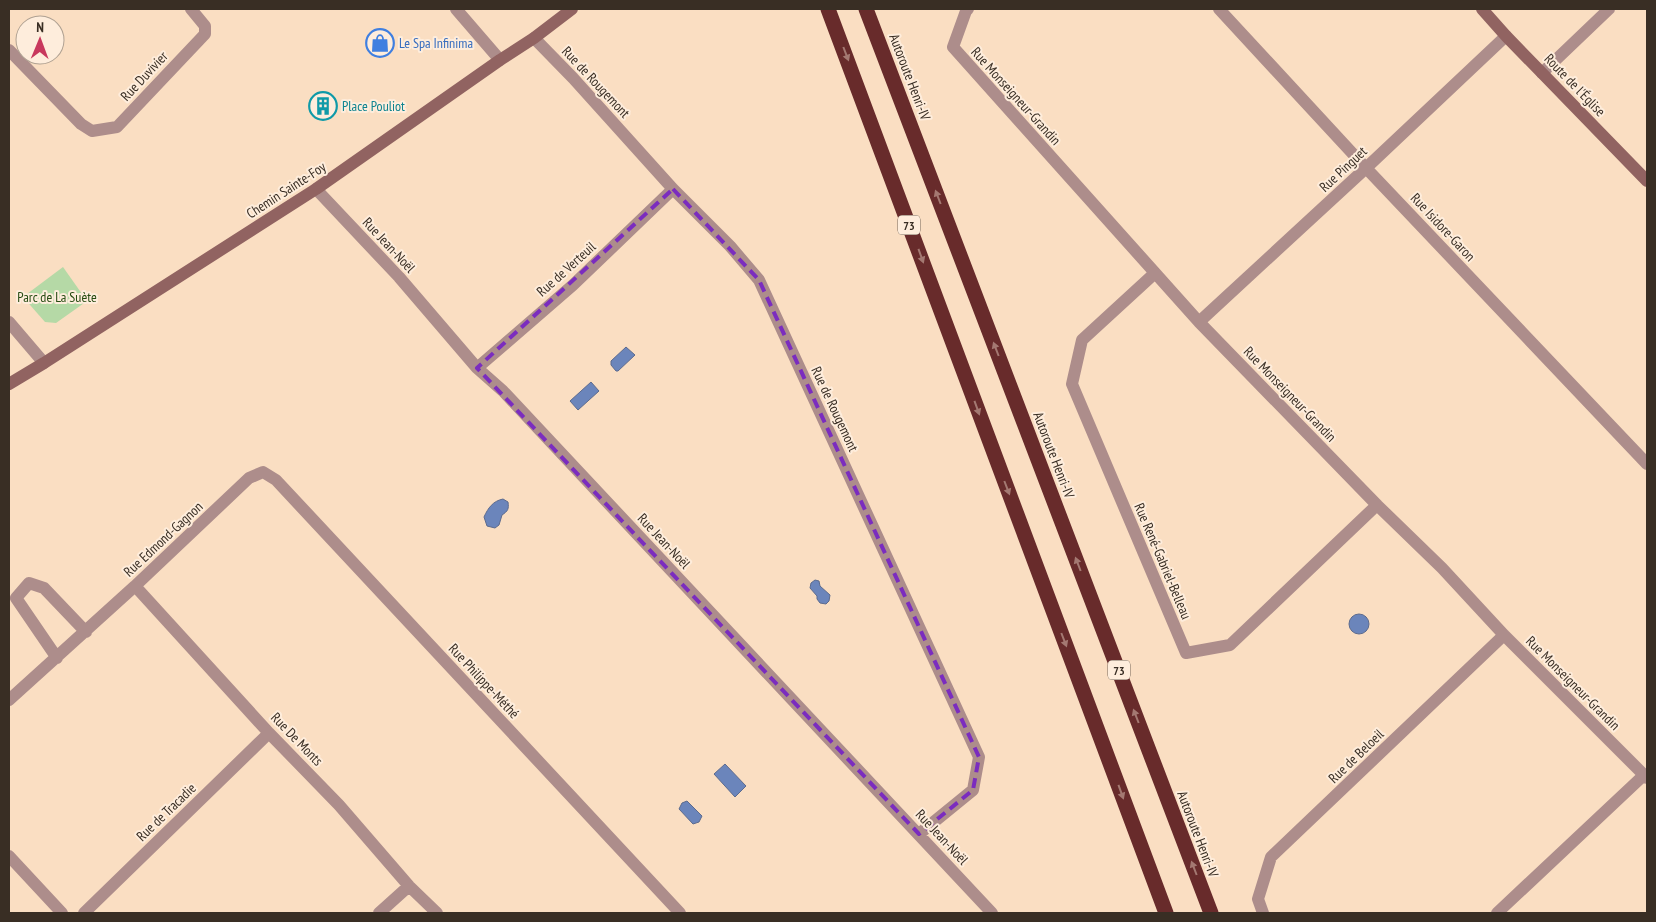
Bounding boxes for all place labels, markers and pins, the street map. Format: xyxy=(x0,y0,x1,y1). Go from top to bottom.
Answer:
shop icon: Le Spa Infinima xyxy=(365,28,395,58)
place label: Le Spa Infinima xyxy=(399,34,473,52)
building icon: Place Pouliot xyxy=(308,91,338,121)
place label: Place Pouliot xyxy=(342,97,405,115)

